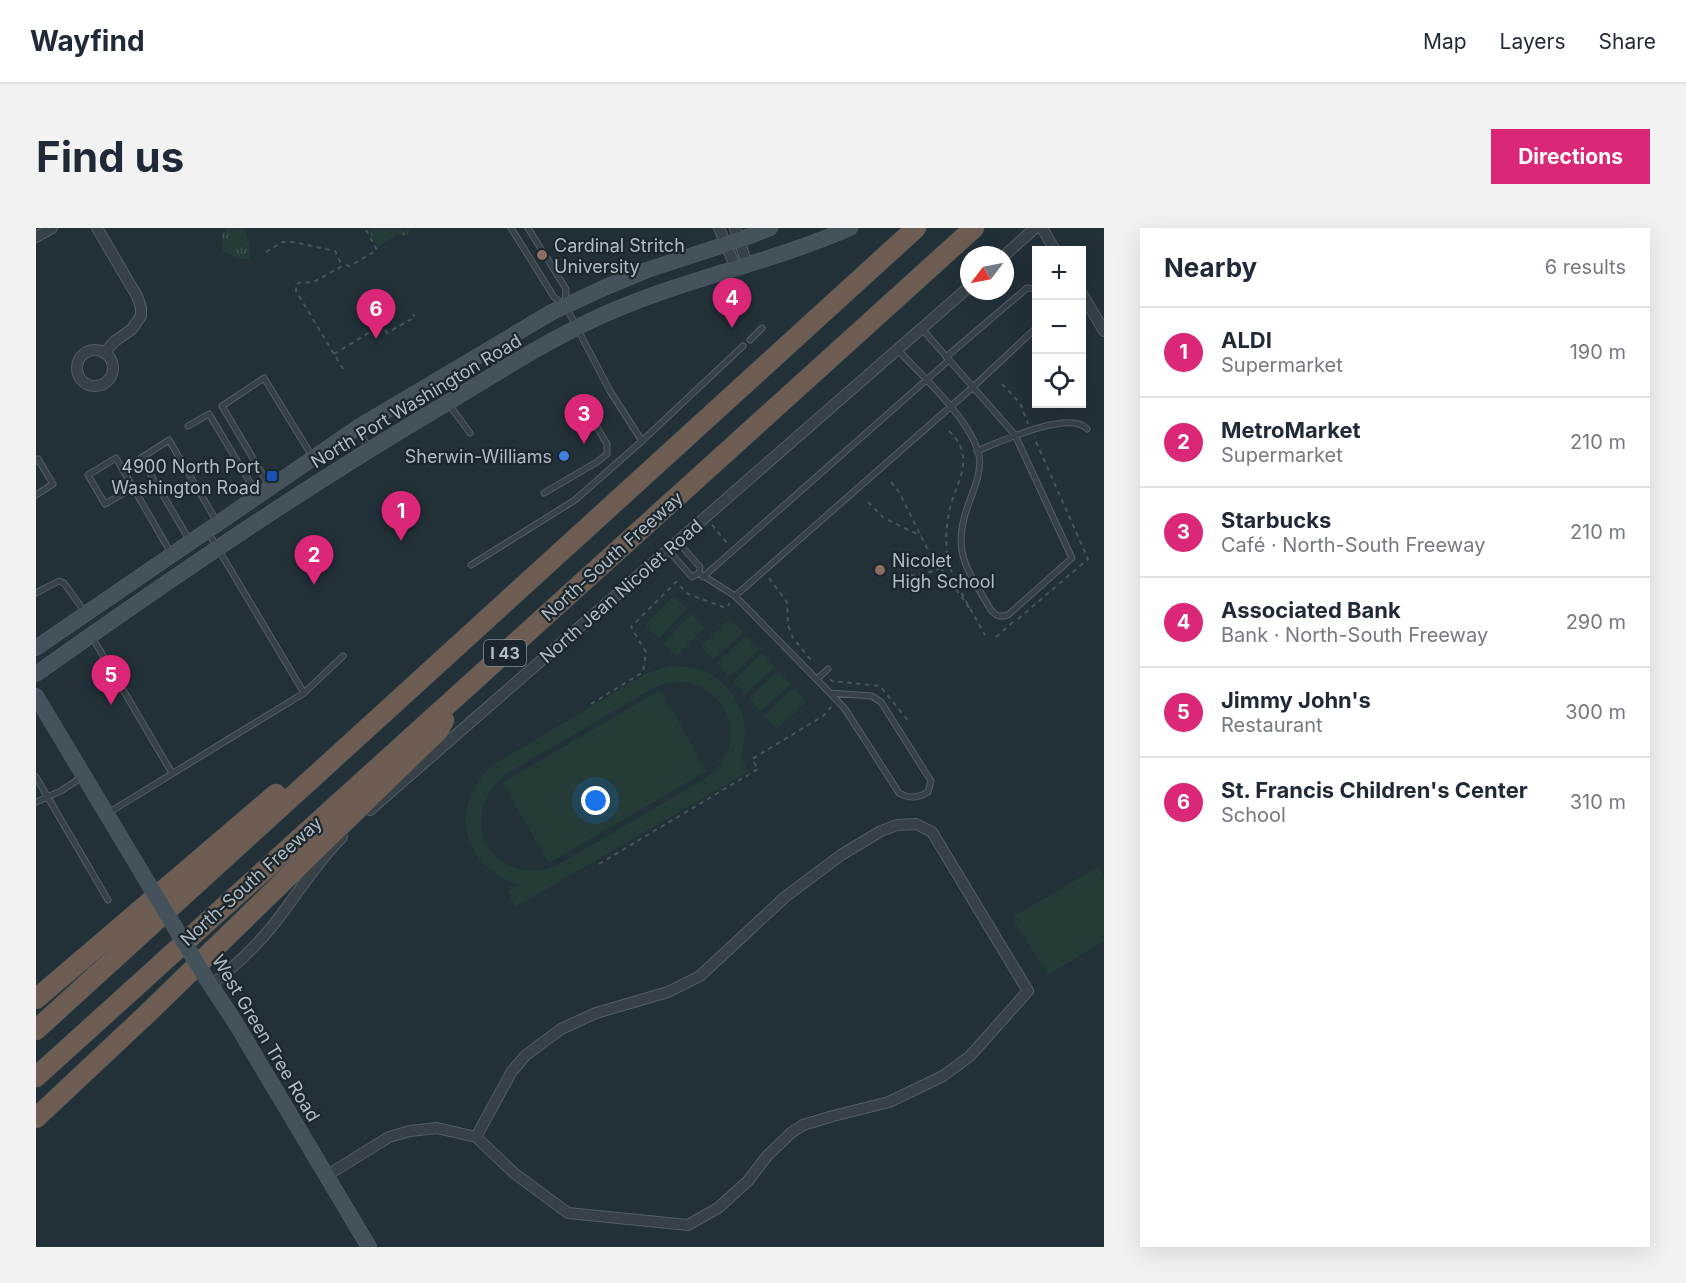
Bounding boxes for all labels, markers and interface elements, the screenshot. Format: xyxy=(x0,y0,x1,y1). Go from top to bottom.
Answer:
text: Wayfind xyxy=(30,24,145,58)
text: Map xyxy=(1423,29,1467,54)
text: Layers xyxy=(1500,29,1566,54)
text: Share xyxy=(1599,29,1656,54)
button: Directions xyxy=(1491,129,1650,184)
text: Find us xyxy=(36,131,184,182)
place label: Cardinal Stritch University xyxy=(554,235,685,277)
north arrow xyxy=(960,246,1014,300)
map controls xyxy=(1032,246,1086,408)
button: + xyxy=(1032,246,1086,300)
marker: Cardinal Stritch University xyxy=(535,248,549,262)
text: Nearby xyxy=(1164,252,1257,283)
text: 6 results xyxy=(1545,255,1626,279)
pin: 4 xyxy=(712,279,752,328)
pin: 6 xyxy=(356,290,396,339)
button: − xyxy=(1032,300,1086,354)
text: ALDI xyxy=(1221,327,1272,353)
street label: North Port Washington Road xyxy=(307,330,525,472)
text: 1 xyxy=(1179,340,1188,364)
text: 190 m xyxy=(1570,340,1626,364)
text: Supermarket xyxy=(1221,353,1343,377)
button: locate xyxy=(1032,354,1086,408)
pin: 3 xyxy=(564,394,604,444)
text: MetroMarket xyxy=(1221,417,1361,443)
text: 2 xyxy=(1177,430,1190,454)
text: 210 m xyxy=(1570,430,1626,454)
text: Supermarket xyxy=(1221,443,1343,467)
place label: Sherwin-Williams xyxy=(405,446,552,467)
marker: Sherwin-Williams xyxy=(557,449,571,463)
place label: 4900 North Port Washington Road xyxy=(111,456,260,498)
marker: 4900 North Port Washington Road xyxy=(265,469,279,483)
street label: North-South Freeway xyxy=(537,487,687,625)
pin: 1 xyxy=(382,492,421,541)
text: Starbucks xyxy=(1221,507,1331,533)
street label: North Jean Nicolet Road xyxy=(536,515,706,667)
text: 3 xyxy=(1177,520,1190,544)
text: 210 m xyxy=(1570,520,1626,544)
text: Café · North-South Freeway xyxy=(1221,533,1485,557)
pin: 2 xyxy=(294,536,334,585)
place label: Nicolet High School xyxy=(892,550,995,592)
marker: Nicolet High School xyxy=(873,563,887,577)
text: Associated Bank xyxy=(1221,597,1401,623)
text: 4 xyxy=(1177,610,1190,634)
text: 290 m xyxy=(1566,610,1626,634)
text: Bank · North-South Freeway xyxy=(1221,623,1488,647)
road number: I 43 xyxy=(484,640,526,666)
pin: 5 xyxy=(92,656,130,705)
text: Jimmy John's xyxy=(1221,687,1371,713)
text: 5 xyxy=(1177,700,1190,724)
text: 300 m xyxy=(1565,700,1626,724)
text: Restaurant xyxy=(1221,713,1323,737)
text: St. Francis Children's Center xyxy=(1221,777,1528,803)
your location xyxy=(581,786,610,815)
text: 6 xyxy=(1177,790,1190,814)
text: 310 m xyxy=(1570,790,1626,814)
text: School xyxy=(1221,803,1286,827)
street label: North-South Freeway xyxy=(176,812,326,950)
street label: West Green Tree Road xyxy=(208,951,324,1125)

